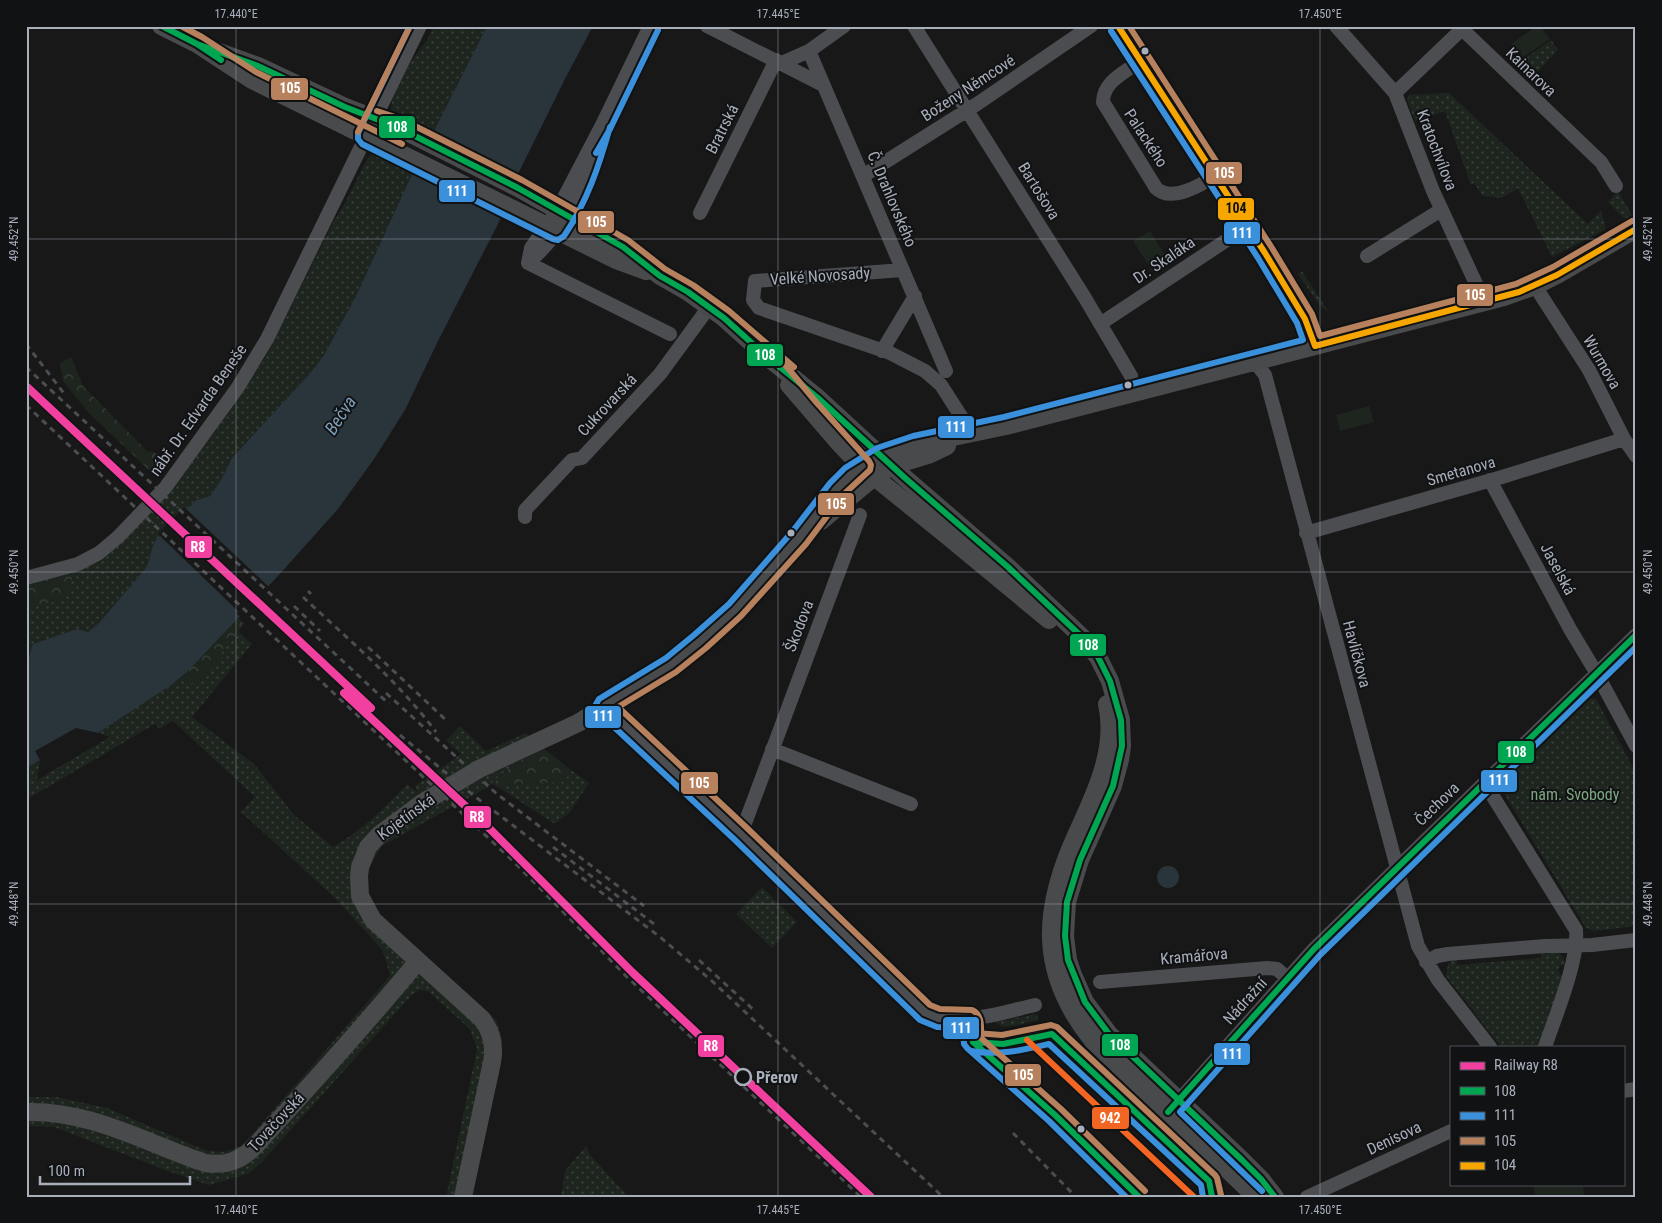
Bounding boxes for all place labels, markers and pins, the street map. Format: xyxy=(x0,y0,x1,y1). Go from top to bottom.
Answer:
unlabelled marker xyxy=(1140,46,1150,56)
unlabelled marker xyxy=(1123,380,1133,390)
unlabelled marker xyxy=(786,528,796,538)
marker: Přerov xyxy=(734,1068,752,1086)
place label: Přerov xyxy=(756,1068,798,1087)
unlabelled marker xyxy=(1076,1124,1086,1134)

